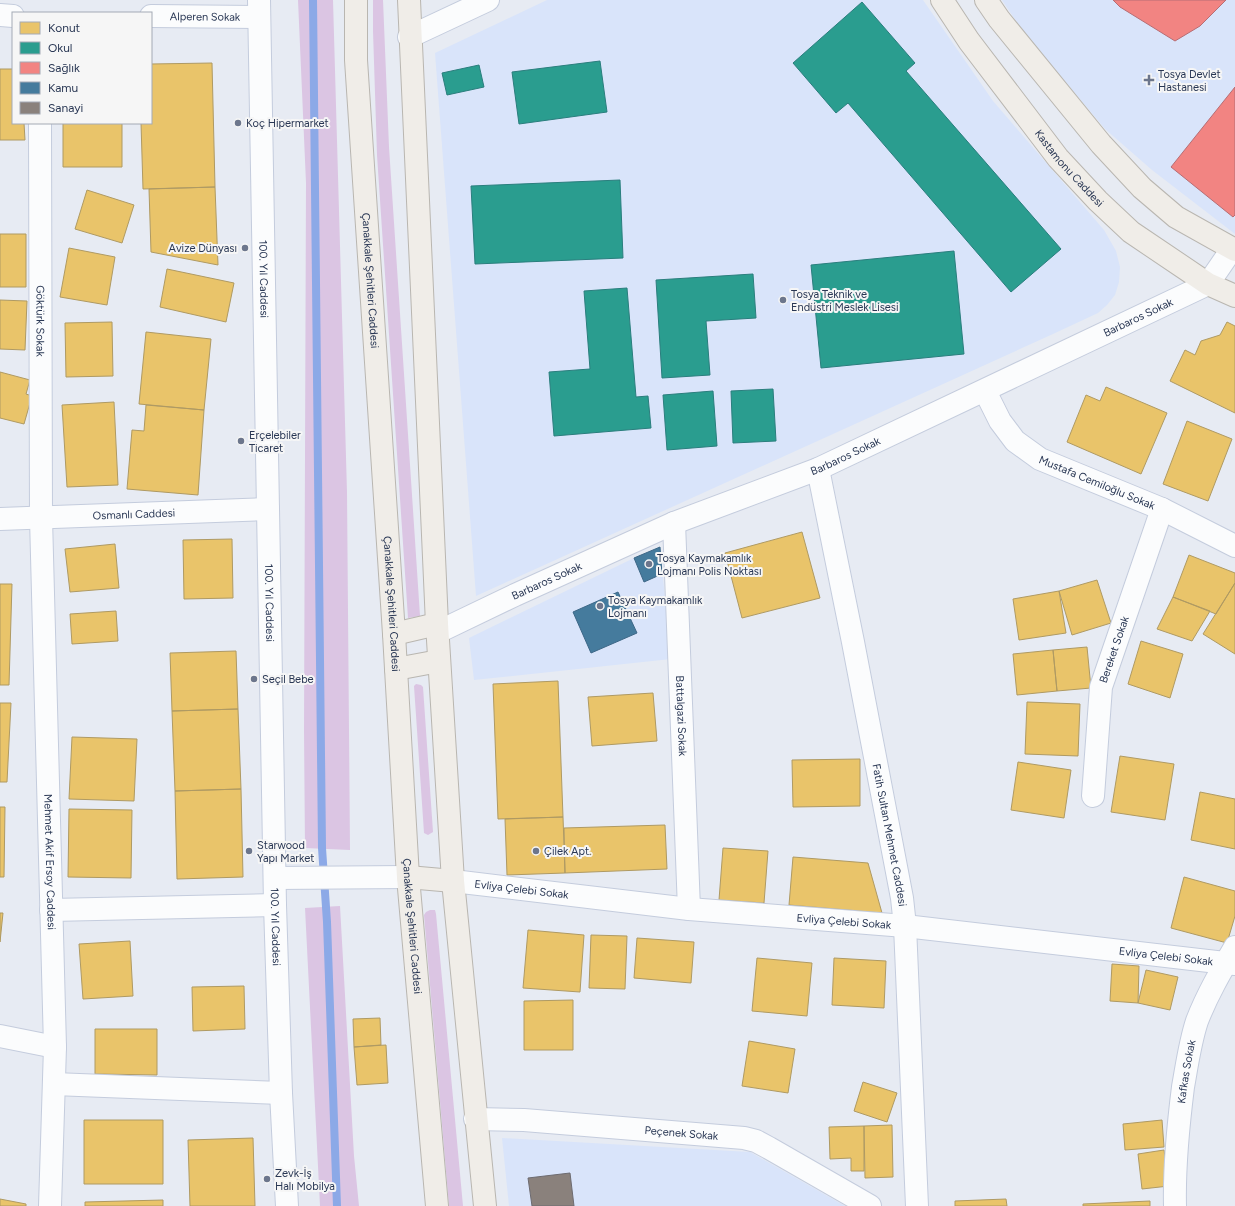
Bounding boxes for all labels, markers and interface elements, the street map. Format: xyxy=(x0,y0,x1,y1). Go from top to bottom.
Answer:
street label: Alperen Sokak xyxy=(170,10,241,23)
legend xyxy=(12,12,152,124)
text: Konut xyxy=(48,21,81,35)
text: Okul xyxy=(48,41,72,55)
text: Sağlık xyxy=(48,61,80,75)
place label: Tosya Devlet Hastanesi xyxy=(1158,68,1221,94)
marker: Tosya Devlet Hastanesi xyxy=(1143,74,1155,86)
text: Kamu xyxy=(48,81,78,95)
text: Sanayi xyxy=(48,101,83,115)
place label: Koç Hipermarket xyxy=(246,117,329,130)
marker: Koç Hipermarket xyxy=(233,118,243,128)
street label: Kastamonu Caddesi xyxy=(1032,127,1106,209)
street label: Çanakkale Şehitleri Caddesi xyxy=(360,212,382,349)
street label: 100. Yıl Caddesi xyxy=(257,240,271,318)
place label: Avize Dünyası xyxy=(169,242,237,255)
marker: Avize Dünyası xyxy=(240,243,250,253)
street label: Göktürk Sokak xyxy=(34,285,47,357)
place label: Tosya Teknik ve Endüstri Meslek Lisesi xyxy=(791,288,899,314)
marker: Tosya Teknik ve Endüstri Meslek Lisesi xyxy=(778,295,788,305)
street label: Barbaros Sokak xyxy=(1101,295,1176,339)
place label: Erçelebiler Ticaret xyxy=(249,429,301,455)
street label: Barbaros Sokak xyxy=(809,434,883,478)
marker: Erçelebiler Ticaret xyxy=(236,436,246,446)
street label: Mustafa Cemiloğlu Sokak xyxy=(1037,453,1158,512)
street label: Osmanlı Caddesi xyxy=(92,506,175,522)
street label: Çanakkale Şehitleri Caddesi xyxy=(381,536,403,672)
place label: Tosya Kaymakamlık Lojmanı Polis Noktası xyxy=(657,552,762,578)
street label: Barbaros Sokak xyxy=(509,559,584,602)
marker: Tosya Kaymakamlık Lojmanı Polis Noktası xyxy=(644,559,654,569)
street label: 100. Yıl Caddesi xyxy=(262,564,277,642)
place label: Tosya Kaymakamlık Lojmanı xyxy=(608,594,703,620)
marker: Tosya Kaymakamlık Lojmanı xyxy=(595,601,605,611)
street label: Bereket Sokak xyxy=(1096,614,1132,685)
place label: Seçil Bebe xyxy=(262,673,314,686)
marker: Seçil Bebe xyxy=(249,674,259,684)
street label: Battalgazi Sokak xyxy=(673,675,690,757)
street label: Fatih Sultan Mehmet Caddesi xyxy=(870,763,909,907)
street label: Mehmet Akif Ersoy Caddesi xyxy=(42,794,58,930)
place label: Starwood Yapı Market xyxy=(257,839,314,865)
place label: Çilek Apt. xyxy=(544,845,591,858)
marker: Starwood Yapı Market xyxy=(244,846,254,856)
marker: Çilek Apt. xyxy=(531,846,541,856)
street label: Çanakkale Şehitleri Caddesi xyxy=(400,858,425,994)
street label: Evliya Çelebi Sokak xyxy=(474,877,570,901)
street label: 100. Yıl Caddesi xyxy=(268,888,283,966)
street label: Evliya Çelebi Sokak xyxy=(796,911,892,931)
street label: Evliya Çelebi Sokak xyxy=(1118,944,1214,968)
street label: Kafkas Sokak xyxy=(1175,1038,1198,1104)
street label: Peçenek Sokak xyxy=(644,1123,719,1142)
place label: Zevk-İş Halı Mobilya xyxy=(275,1167,335,1193)
marker: Zevk-İş Halı Mobilya xyxy=(262,1174,272,1184)

